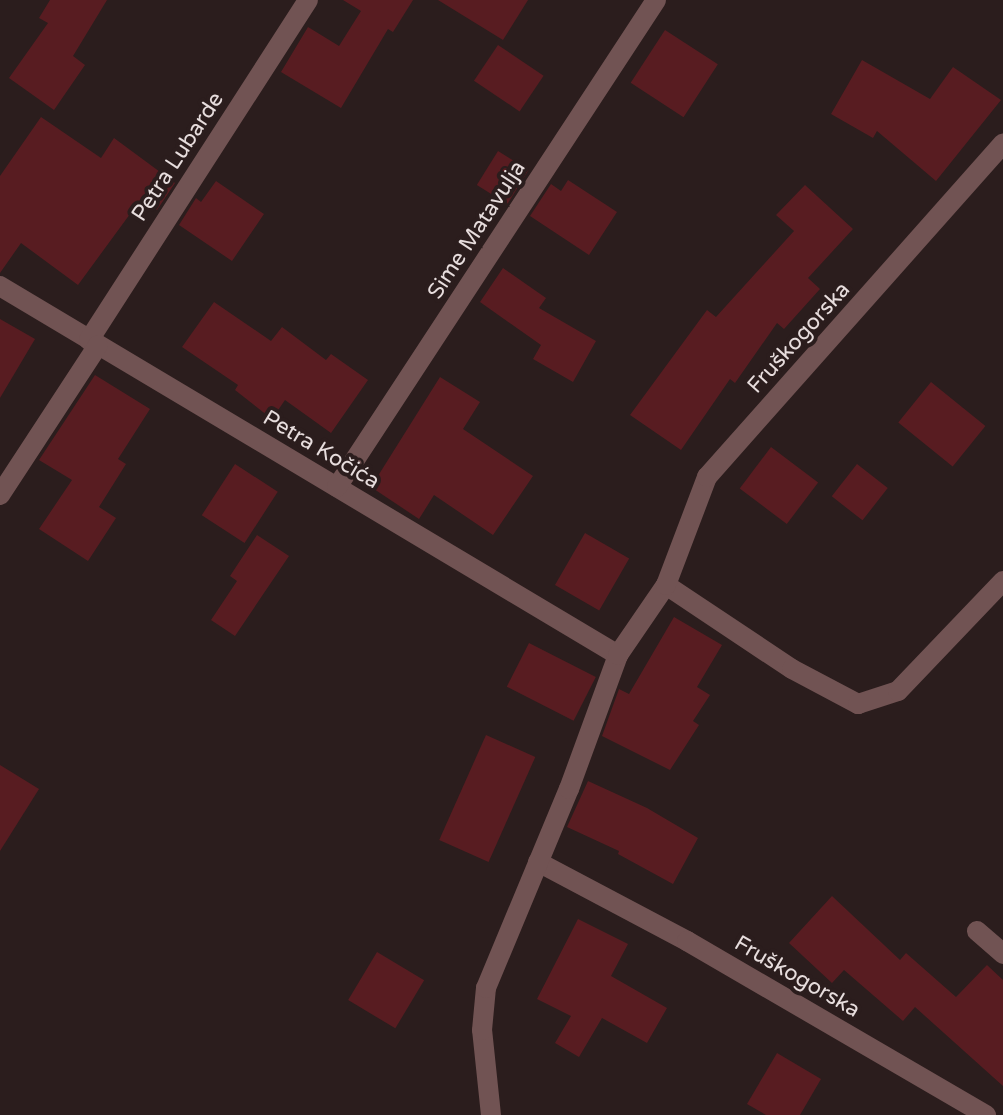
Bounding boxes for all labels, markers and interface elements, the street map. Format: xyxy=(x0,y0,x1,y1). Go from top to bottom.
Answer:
street label: Petra Lubarde xyxy=(126,88,230,226)
street label: Sime Matavulja xyxy=(422,156,532,304)
street label: Fruškogorska xyxy=(742,277,856,399)
street label: Petra Kočića xyxy=(258,405,384,495)
street label: Fruškogorska xyxy=(729,930,865,1024)

